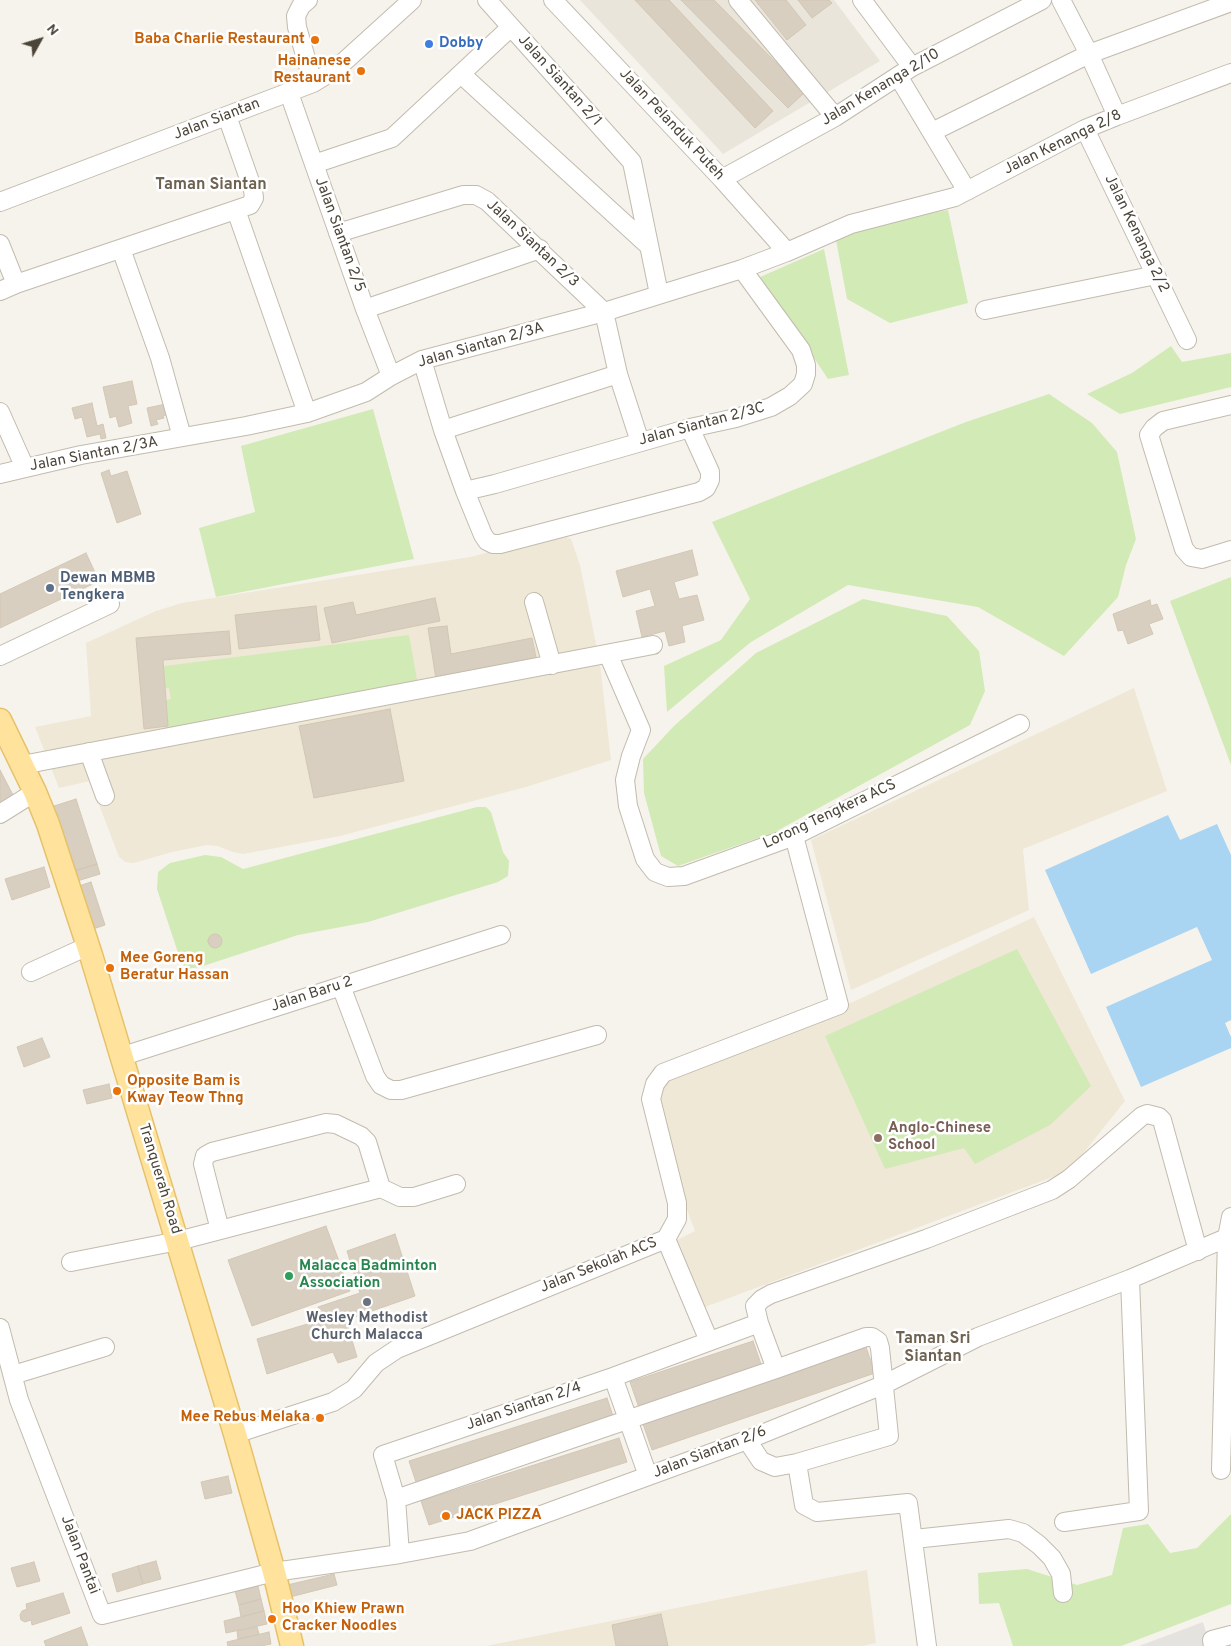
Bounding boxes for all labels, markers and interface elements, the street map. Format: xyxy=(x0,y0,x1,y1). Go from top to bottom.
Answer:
north arrow xyxy=(15,15,65,65)
text: N xyxy=(42,21,62,40)
place label: Baba Charlie Restaurant xyxy=(134,31,305,49)
street label: Jalan Siantan 2/1 xyxy=(513,32,605,130)
marker: Baba Charlie Restaurant xyxy=(309,34,321,46)
place label: Dobby xyxy=(439,35,484,53)
marker: Dobby xyxy=(423,38,435,50)
street label: Jalan Kenanga 2/10 xyxy=(819,46,943,130)
place label: Hainanese Restaurant xyxy=(274,53,351,88)
marker: Hainanese Restaurant xyxy=(355,65,367,77)
street label: Jalan Pelanduk Puteh xyxy=(615,65,727,185)
street label: Jalan Siantan xyxy=(171,95,263,145)
street label: Jalan Kenanga 2/8 xyxy=(1001,107,1125,179)
street label: Jalan Kenanga 2/2 xyxy=(1100,172,1172,296)
street label: Jalan Siantan 2/5 xyxy=(310,175,368,295)
district label: Taman Siantan xyxy=(155,176,267,196)
street label: Jalan Siantan 2/3 xyxy=(482,196,582,292)
street label: Jalan Siantan 2/3A xyxy=(416,319,546,373)
street label: Jalan Siantan 2/3C xyxy=(637,400,767,450)
street label: Jalan Siantan 2/3A xyxy=(28,434,160,476)
place label: Dewan MBMB Tengkera xyxy=(60,570,156,605)
marker: Dewan MBMB Tengkera xyxy=(44,582,56,594)
street label: Lorong Tengkera ACS xyxy=(761,776,899,854)
place label: Mee Goreng Beratur Hassan xyxy=(120,950,229,985)
marker: Mee Goreng Beratur Hassan xyxy=(104,962,116,974)
street label: Jalan Baru 2 xyxy=(269,973,355,1017)
place label: Opposite Bam is Kway Teow Thng xyxy=(127,1073,244,1108)
marker: Opposite Bam is Kway Teow Thng xyxy=(111,1085,123,1097)
place label: Anglo-Chinese School xyxy=(888,1120,991,1155)
street label: Tranquerah Road xyxy=(134,1121,184,1237)
marker: Anglo-Chinese School xyxy=(872,1132,884,1144)
street label: Jalan Sekolah ACS xyxy=(538,1234,660,1298)
place label: Malacca Badminton Association xyxy=(299,1258,437,1293)
marker: Malacca Badminton Association xyxy=(283,1270,295,1282)
marker: Wesley Methodist Church Malacca xyxy=(361,1296,373,1308)
place label: Wesley Methodist Church Malacca xyxy=(306,1310,428,1345)
district label: Taman Sri Siantan xyxy=(895,1330,971,1368)
street label: Jalan Siantan 2/4 xyxy=(464,1379,584,1435)
place label: Mee Rebus Melaka xyxy=(180,1409,310,1427)
marker: Mee Rebus Melaka xyxy=(314,1412,326,1424)
street label: Jalan Siantan 2/6 xyxy=(651,1423,769,1483)
place label: JACK PIZZA xyxy=(456,1507,542,1525)
marker: JACK PIZZA xyxy=(440,1510,452,1522)
street label: Jalan Pantai xyxy=(56,1513,102,1597)
place label: Hoo Khiew Prawn Cracker Noodles xyxy=(282,1601,405,1636)
marker: Hoo Khiew Prawn Cracker Noodles xyxy=(266,1613,278,1625)

